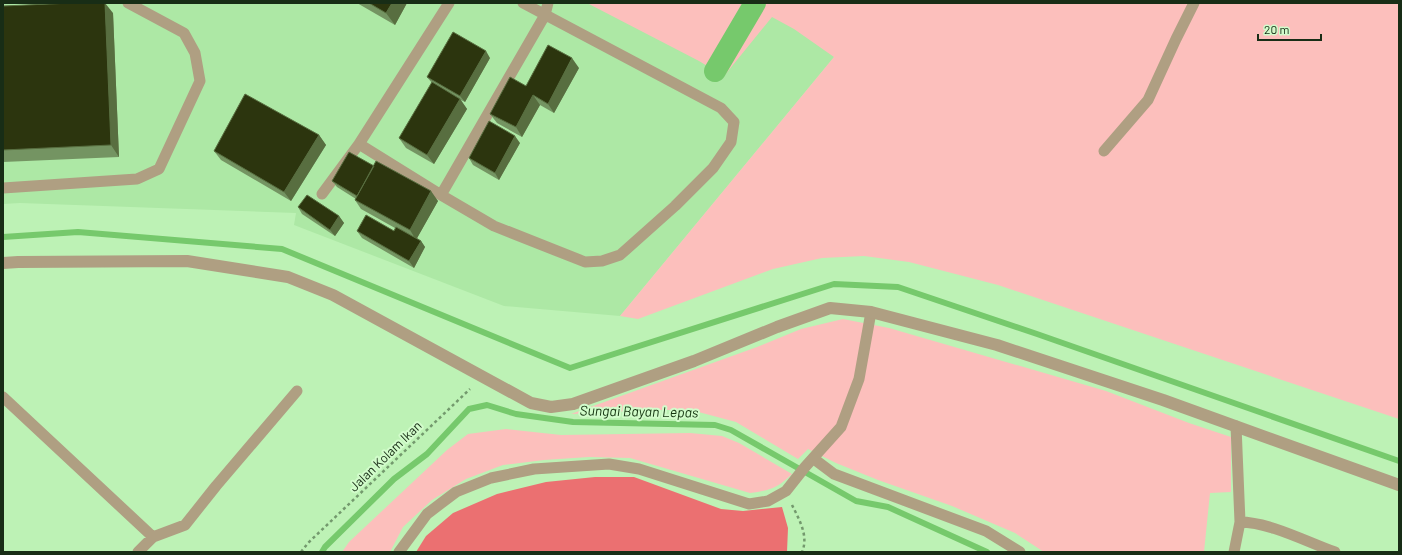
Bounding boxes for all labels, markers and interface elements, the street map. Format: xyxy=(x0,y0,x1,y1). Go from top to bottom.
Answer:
scale bar xyxy=(1258,16,1321,42)
text: 20 m xyxy=(1264,22,1290,36)
water label: Sungai Bayan Lepas xyxy=(579,401,699,421)
street label: Jalan Kolam Ikan xyxy=(345,417,425,495)

